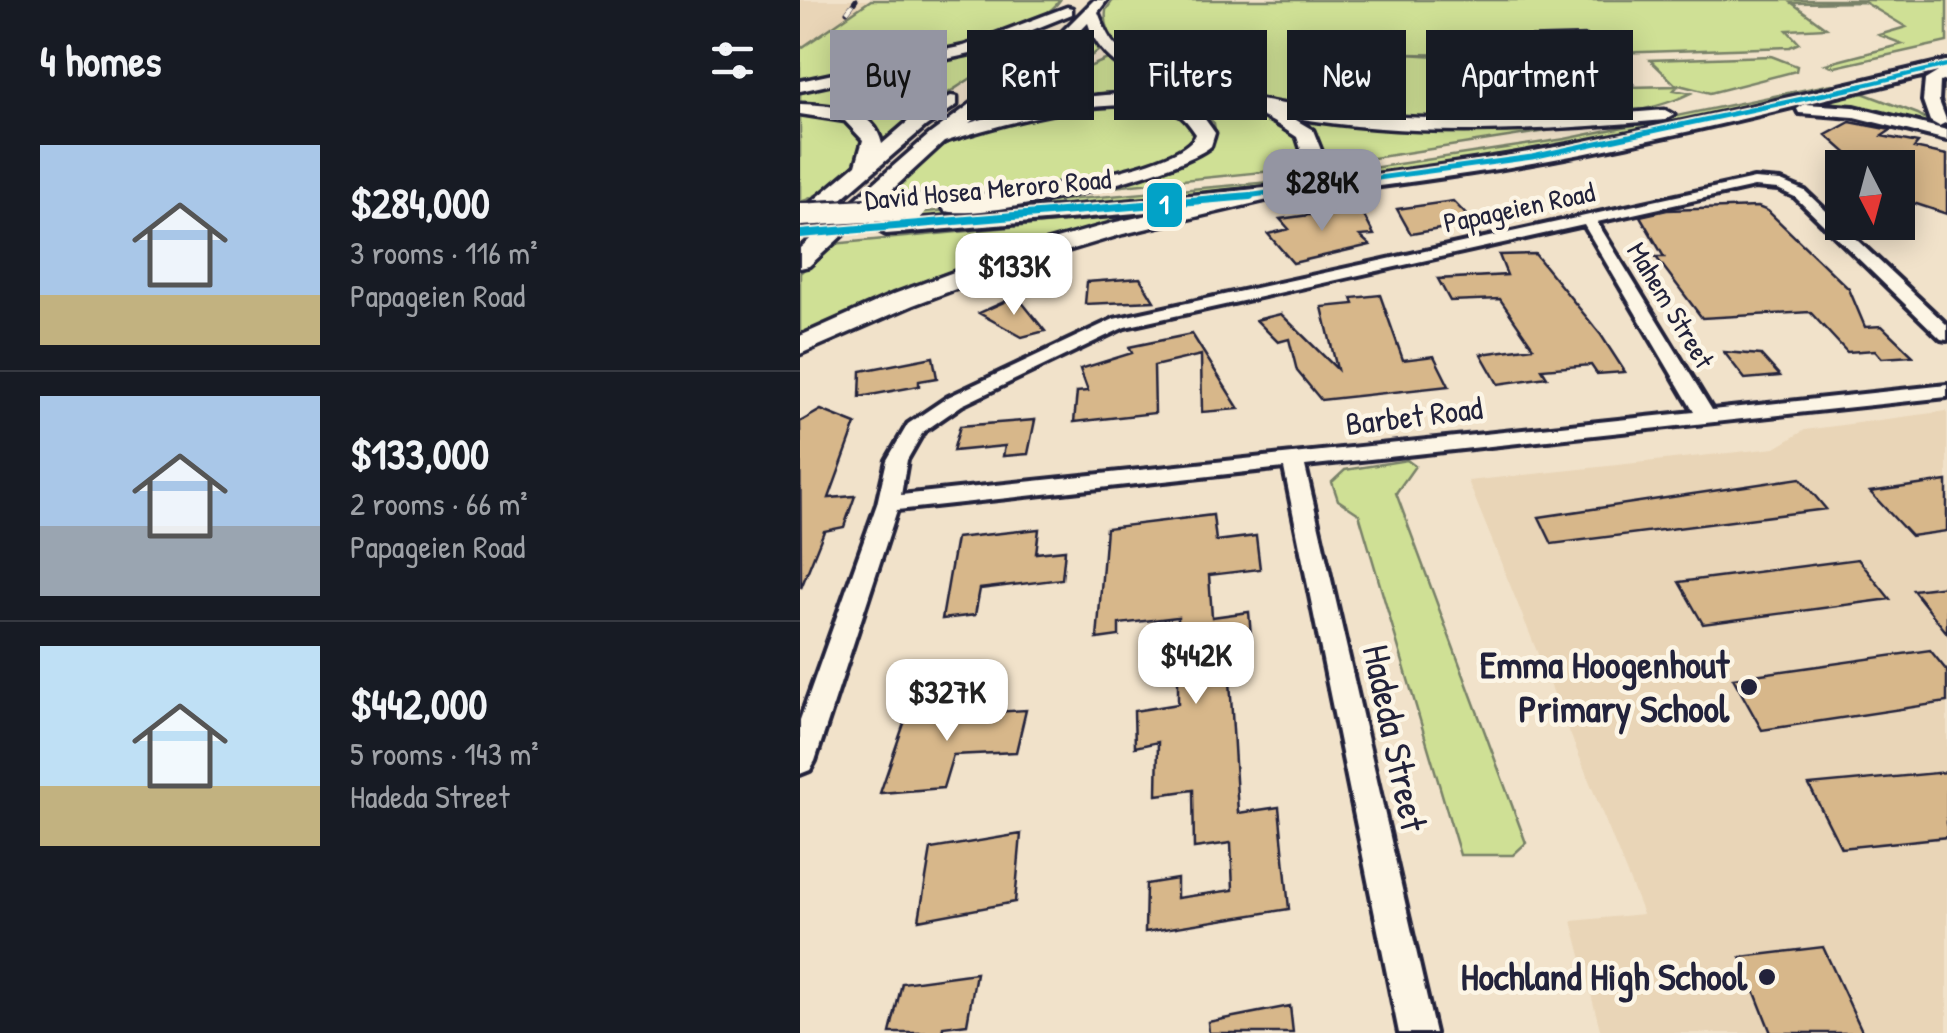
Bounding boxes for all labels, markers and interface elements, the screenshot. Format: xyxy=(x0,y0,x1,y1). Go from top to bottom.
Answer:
chip: Buy xyxy=(830,30,947,120)
chip: Rent xyxy=(967,30,1094,120)
chip: Filters xyxy=(1114,30,1267,120)
chip: New xyxy=(1287,30,1406,120)
chip: Apartment xyxy=(1426,30,1633,120)
text: 4 homes xyxy=(40,32,161,89)
icon: filters xyxy=(705,33,760,88)
pin: $284K xyxy=(1252,149,1392,234)
north arrow xyxy=(1825,150,1915,240)
map controls xyxy=(1825,150,1915,240)
street label: David Hosea Meroro Road xyxy=(863,159,1113,219)
text: $284K xyxy=(1285,160,1359,203)
street label: Papageien Road xyxy=(1440,172,1598,242)
text: $284,000 xyxy=(350,174,490,231)
line badge: 1 xyxy=(1145,181,1184,229)
icon: home xyxy=(120,185,240,305)
text: 1 xyxy=(1159,185,1169,223)
text: 3 rooms · 116 m² xyxy=(350,231,538,274)
pin: $133K xyxy=(944,233,1084,318)
street label: Mahem Street xyxy=(1618,235,1724,376)
text: $133K xyxy=(977,244,1051,287)
text: Papageien Road xyxy=(350,274,525,317)
street label: Barbet Road xyxy=(1343,386,1485,445)
text: $133,000 xyxy=(350,425,489,482)
icon: home xyxy=(120,436,240,556)
text: 2 rooms · 66 m² xyxy=(350,482,528,525)
text: Papageien Road xyxy=(350,525,525,568)
pin: $442K xyxy=(1126,622,1266,707)
text: $442K xyxy=(1160,633,1232,676)
place label: Emma Hoogenhout Primary School xyxy=(1480,638,1731,735)
street label: Hadeda Street xyxy=(1351,640,1441,837)
pin: $327K xyxy=(877,659,1017,744)
text: $327K xyxy=(908,670,986,713)
text: $442,000 xyxy=(350,675,487,732)
marker: Emma Hoogenhout Primary School xyxy=(1738,676,1760,698)
icon: home xyxy=(120,686,240,806)
text: 5 rooms · 143 m² xyxy=(350,732,539,775)
text: Hadeda Street xyxy=(350,775,510,818)
place label: Hochland High School xyxy=(1461,950,1748,1003)
marker: Hochland High School xyxy=(1756,966,1778,988)

